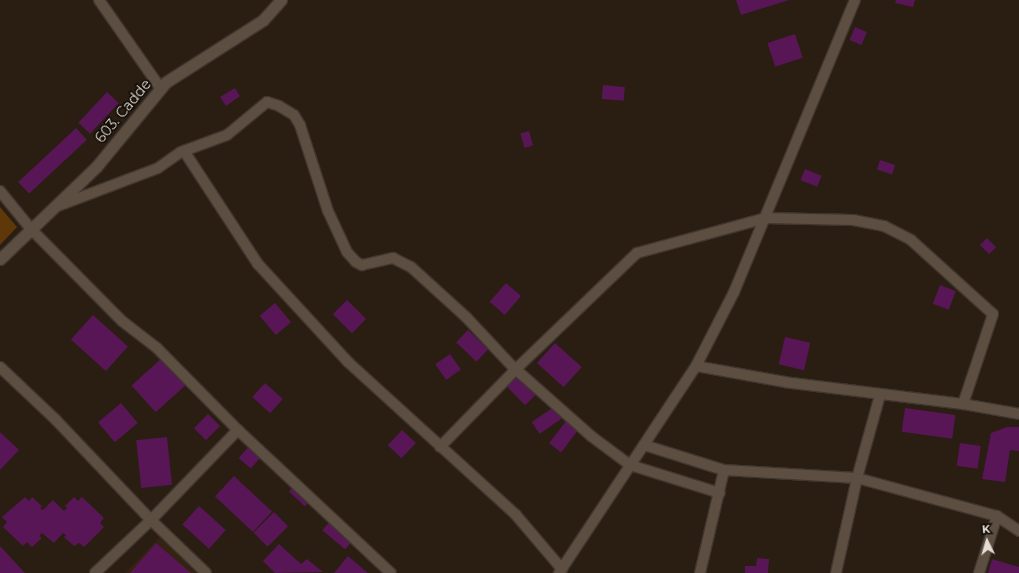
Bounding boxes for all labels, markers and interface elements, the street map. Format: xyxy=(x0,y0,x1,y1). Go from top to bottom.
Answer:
street label: 603. Cadde xyxy=(92,76,154,146)
north arrow xyxy=(967,521,1007,561)
text: K xyxy=(981,522,991,536)

